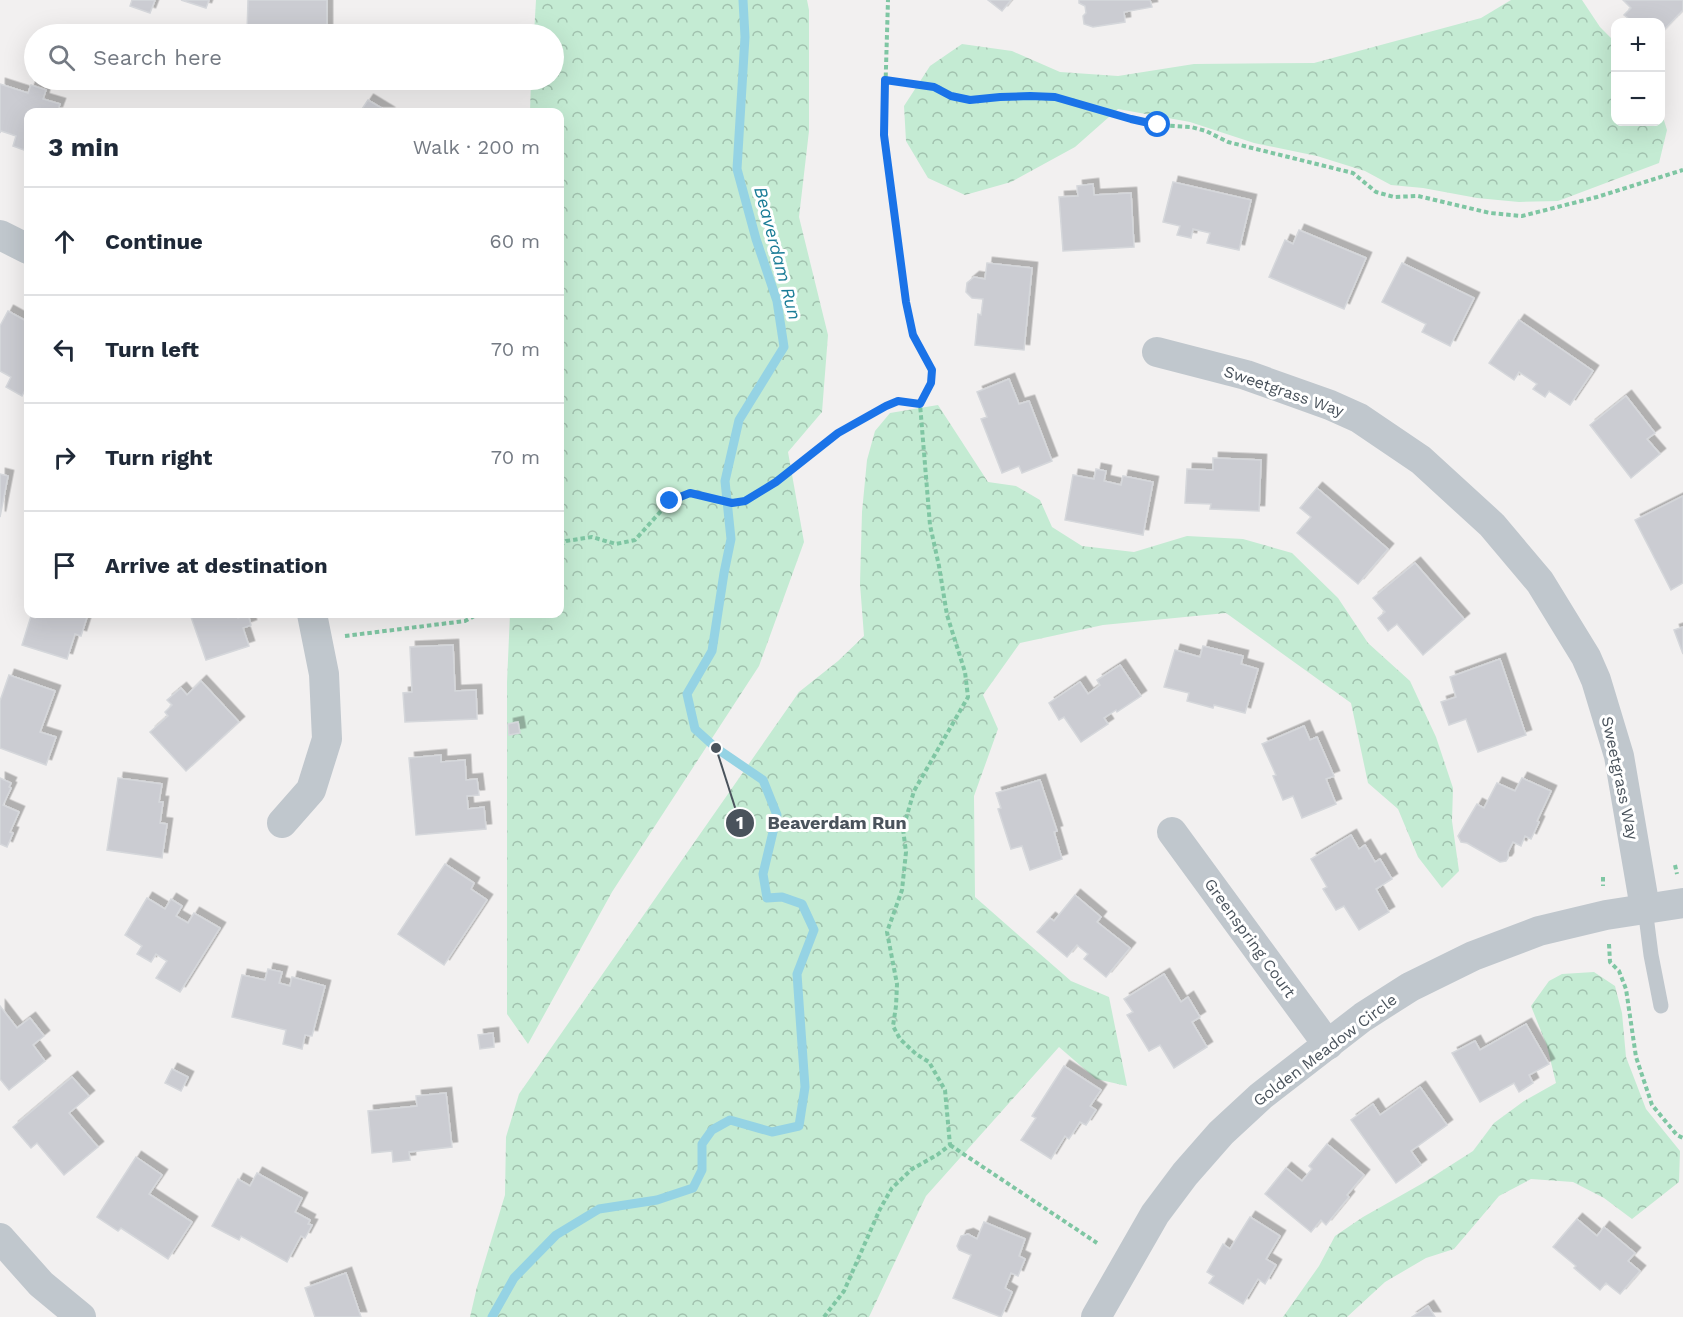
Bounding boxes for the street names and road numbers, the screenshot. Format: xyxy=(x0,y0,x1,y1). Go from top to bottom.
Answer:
street label: Sweetgrass Way xyxy=(1221,362,1347,421)
street label: Sweetgrass Way xyxy=(1598,715,1643,842)
street label: Greenspring Court xyxy=(1200,875,1300,1001)
street label: Golden Meadow Circle xyxy=(1249,990,1401,1110)

